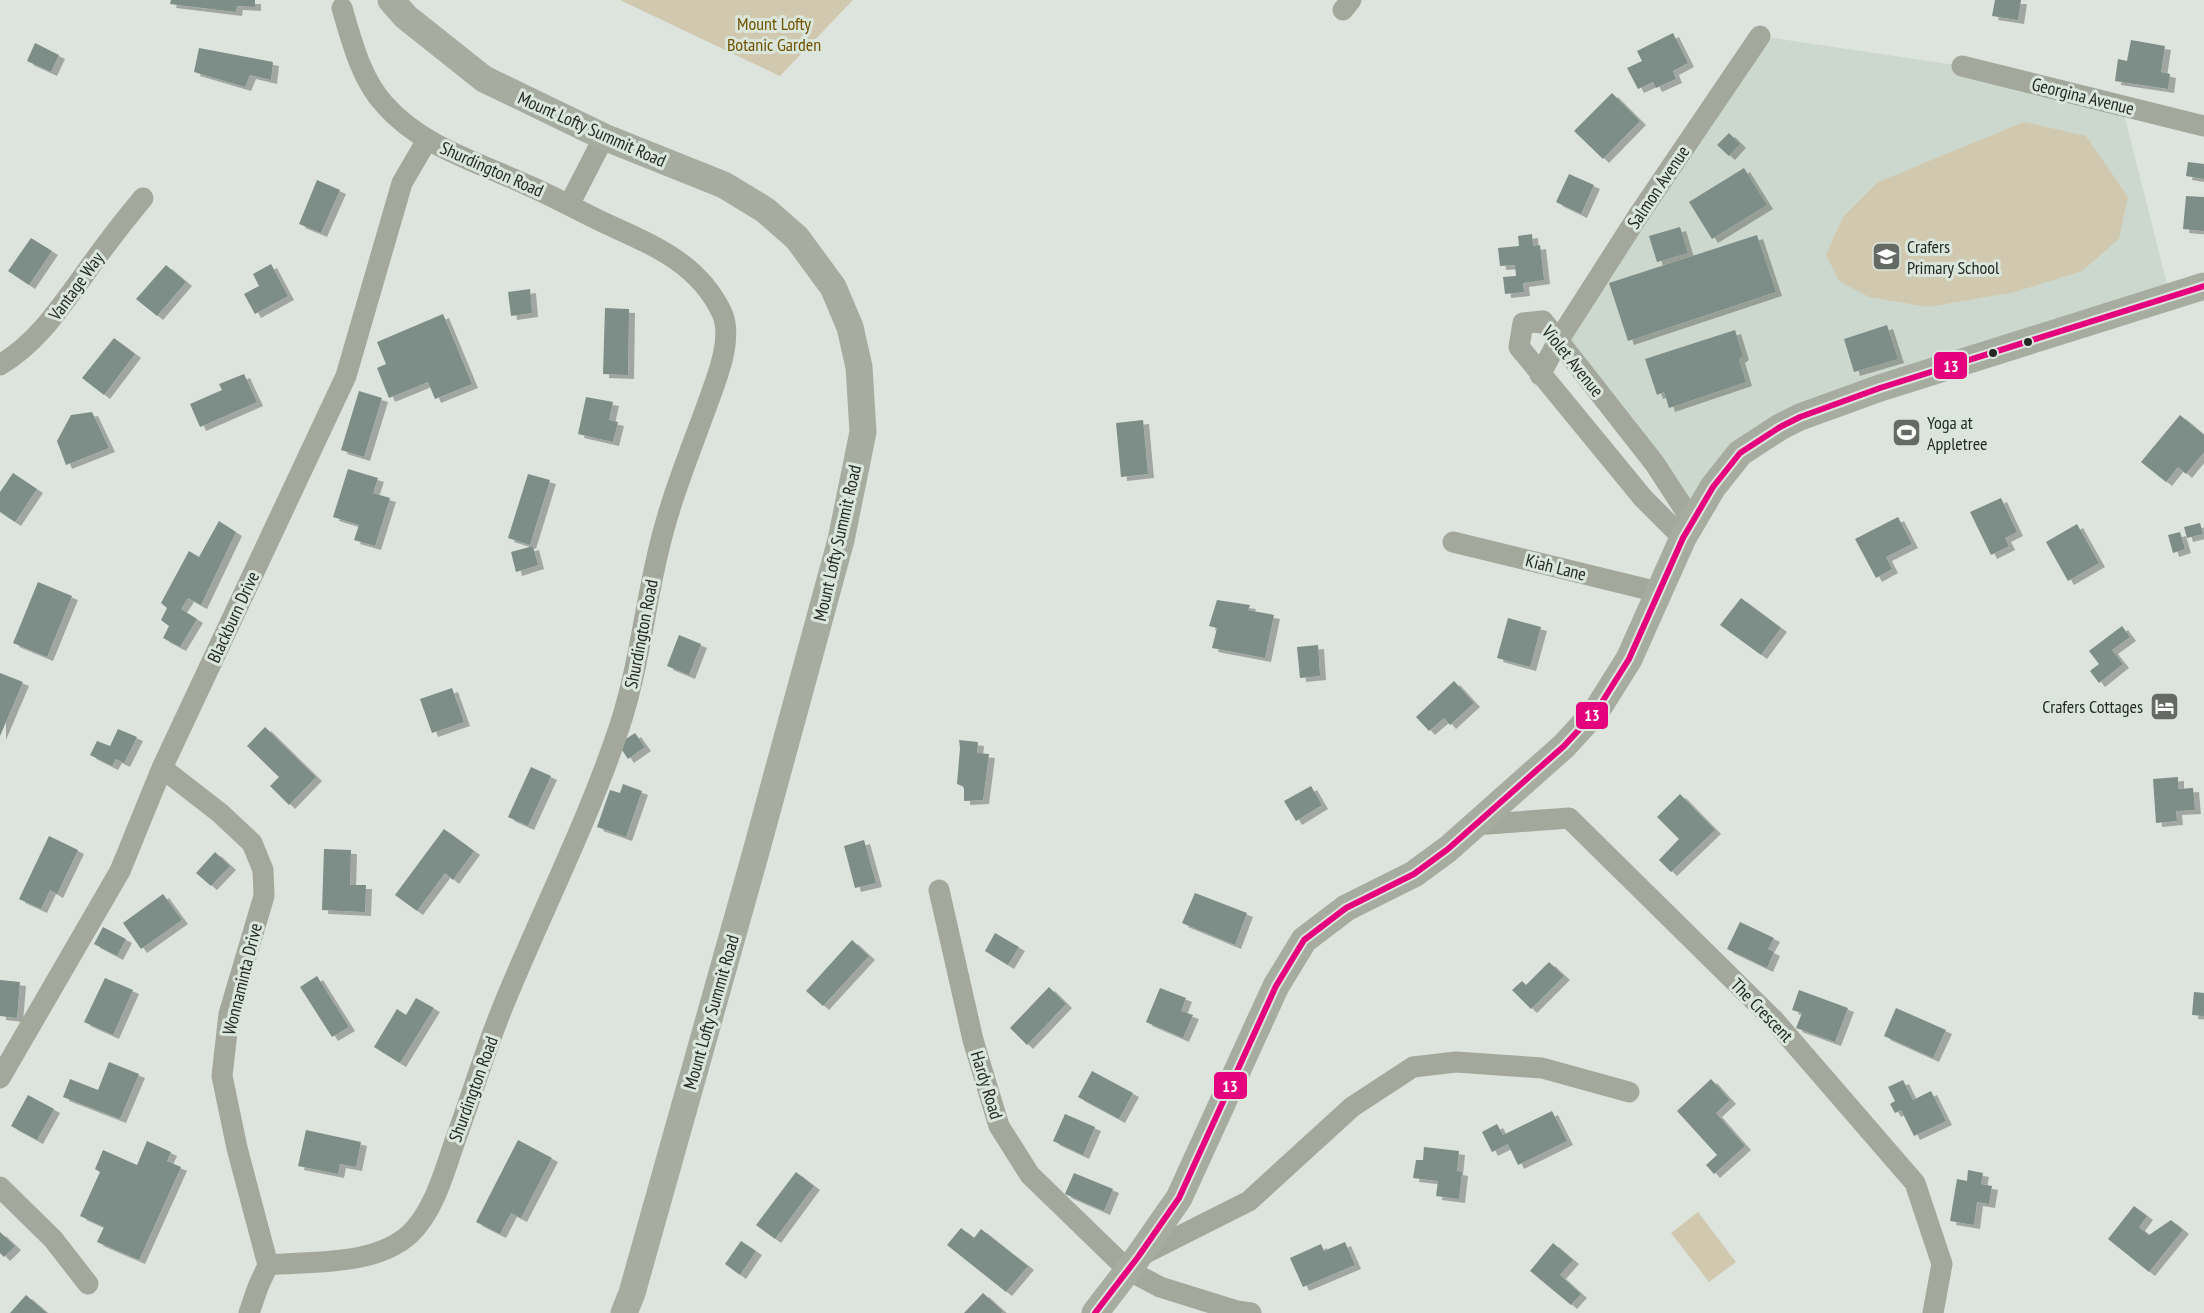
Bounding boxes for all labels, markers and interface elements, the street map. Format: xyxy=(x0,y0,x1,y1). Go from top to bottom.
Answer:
park label: Mount Lofty Botanic Garden xyxy=(727,12,821,56)
street label: Georgina Avenue xyxy=(2030,72,2136,120)
street label: Mount Lofty Summit Road xyxy=(514,86,670,172)
street label: Shurdington Road xyxy=(437,136,547,202)
street label: Salmon Avenue xyxy=(1622,141,1694,233)
place label: Crafers Primary School xyxy=(1907,235,2000,279)
school or university icon: Crafers Primary School xyxy=(1870,240,1902,272)
street label: Vantage Way xyxy=(43,247,109,326)
street label: Violet Avenue xyxy=(1537,320,1609,401)
unlabelled marker xyxy=(2022,336,2034,348)
unlabelled marker xyxy=(1987,347,1999,359)
line badge: 13 xyxy=(1933,351,1968,380)
text: 13 xyxy=(1943,356,1959,376)
place label: Yoga at Appletree xyxy=(1927,411,1987,455)
sports icon: Yoga at Appletree xyxy=(1890,416,1922,448)
street label: Mount Lofty Summit Road xyxy=(808,463,866,623)
street label: Kiah Lane xyxy=(1523,548,1589,586)
street label: Blackburn Drive xyxy=(202,568,264,666)
street label: Shurdington Road xyxy=(619,577,663,691)
hotel icon: Crafers Cottages xyxy=(2148,690,2180,722)
place label: Crafers Cottages xyxy=(2042,695,2143,718)
line badge: 13 xyxy=(1575,701,1609,730)
text: 13 xyxy=(1584,705,1600,725)
street label: Wonnaminta Drive xyxy=(217,921,267,1037)
street label: Mount Lofty Summit Road xyxy=(678,932,744,1092)
street label: The Crescent xyxy=(1726,973,1798,1047)
street label: Shurdington Road xyxy=(443,1033,503,1145)
street label: Hardy Road xyxy=(966,1048,1008,1122)
line badge: 13 xyxy=(1213,1071,1248,1100)
text: 13 xyxy=(1222,1076,1238,1096)

